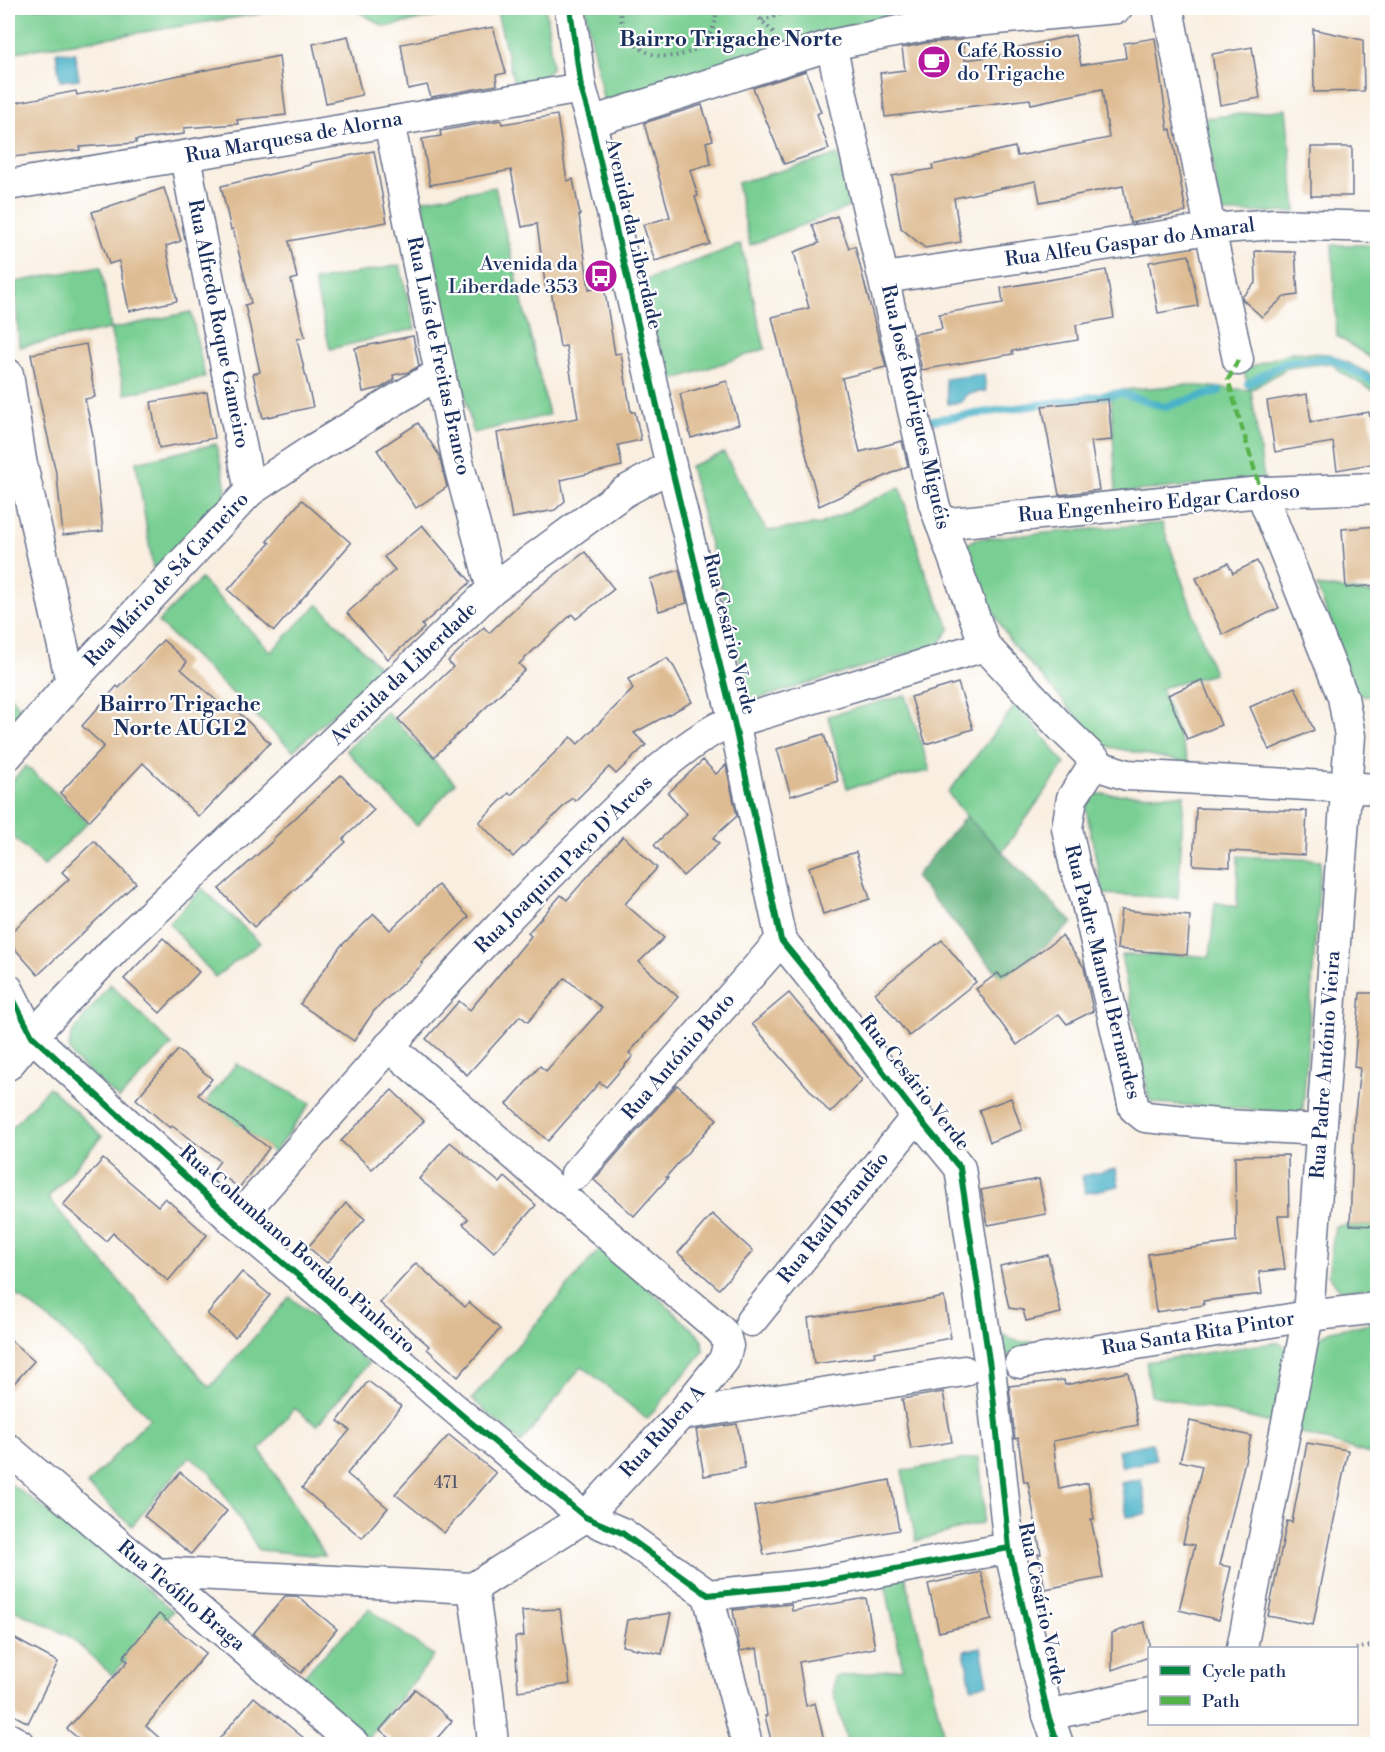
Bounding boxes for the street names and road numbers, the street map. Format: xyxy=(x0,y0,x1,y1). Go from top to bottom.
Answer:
street label: Rua Marquesa de Alorna xyxy=(183,106,405,169)
street label: Avenida da Liberdade xyxy=(599,135,667,332)
street label: Rua Alfredo Roque Gameiro xyxy=(182,197,254,451)
street label: Rua Alfeu Gaspar do Amaral xyxy=(1003,213,1257,273)
street label: Rua Luís de Freitas Branco xyxy=(400,234,476,478)
street label: Rua José Rodrigues Miguéis xyxy=(875,282,955,532)
street label: Rua Engenheiro Edgar Cardoso xyxy=(1017,479,1301,529)
street label: Rua Mário de Sá Carneiro xyxy=(79,487,255,673)
street label: Rua Cesário Verde xyxy=(697,551,761,717)
street label: Avenida da Liberdade xyxy=(324,597,483,751)
street label: Rua Joaquim Paço D'Arcos xyxy=(470,771,658,959)
street label: Rua Padre Manuel Bernardes xyxy=(1058,842,1146,1102)
street label: Rua Padre António Vieira xyxy=(1306,949,1347,1180)
street label: Rua António Boto xyxy=(617,988,741,1126)
street label: Rua Cesário Verde xyxy=(853,1010,975,1156)
street label: Rua Columbano Bordalo Pinheiro xyxy=(174,1140,420,1360)
street label: Rua Raúl Brandão xyxy=(773,1147,895,1289)
street label: Rua Santa Rita Pintor xyxy=(1100,1306,1297,1362)
street label: Rua Ruben A xyxy=(615,1380,712,1483)
street label: Rua Cesário Verde xyxy=(1012,1520,1070,1688)
street label: Rua Teófilo Braga xyxy=(112,1535,251,1657)

